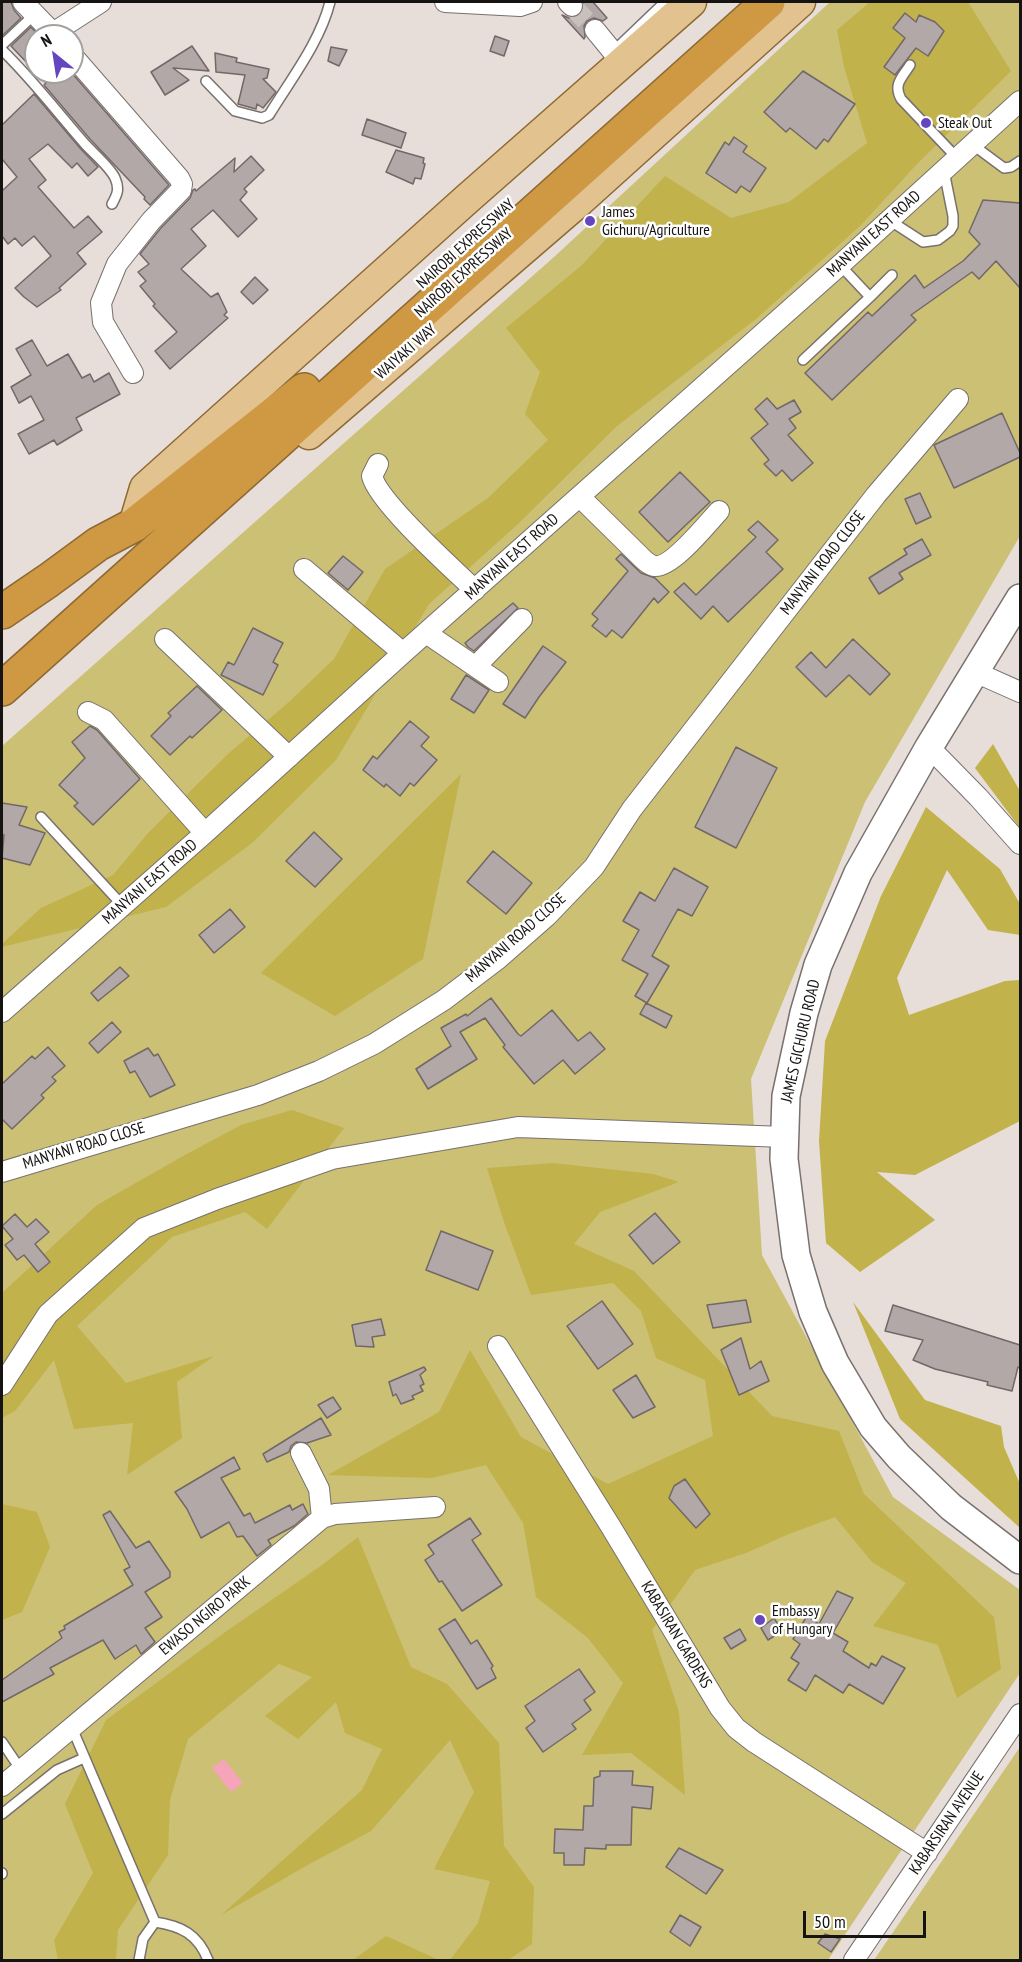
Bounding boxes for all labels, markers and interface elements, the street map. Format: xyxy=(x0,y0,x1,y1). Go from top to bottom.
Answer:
north arrow xyxy=(24,24,84,84)
text: N xyxy=(37,29,55,51)
place label: Steak Out xyxy=(938,113,992,133)
marker: Steak Out xyxy=(919,116,933,130)
street label: MANYANI EAST ROAD xyxy=(823,187,925,281)
street label: NAIROBI EXPRESSWAY xyxy=(413,195,519,293)
place label: James Gichuru/Agriculture xyxy=(602,202,710,240)
marker: James Gichuru/Agriculture xyxy=(583,214,597,228)
street label: NAIROBI EXPRESSWAY xyxy=(411,224,517,322)
street label: WAIYAKI WAY xyxy=(371,320,441,384)
street label: MANYANI ROAD CLOSE xyxy=(776,507,870,619)
street label: MANYANI EAST ROAD xyxy=(461,510,563,604)
street label: MANYANI EAST ROAD xyxy=(99,836,201,928)
street label: MANYANI ROAD CLOSE xyxy=(462,889,570,987)
street label: JAMES GICHURU ROAD xyxy=(778,978,824,1104)
street label: MANYANI ROAD CLOSE xyxy=(21,1118,147,1174)
street label: EWASO NGIRO PARK xyxy=(156,1572,254,1660)
street label: KABASIRAN GARDENS xyxy=(636,1578,716,1692)
place label: Embassy of Hungary xyxy=(772,1601,833,1639)
marker: Embassy of Hungary xyxy=(753,1613,767,1627)
street label: KABARSIRAN AVENUE xyxy=(905,1768,989,1878)
scale bar xyxy=(806,1899,929,1937)
text: 50 m xyxy=(814,1910,846,1933)

